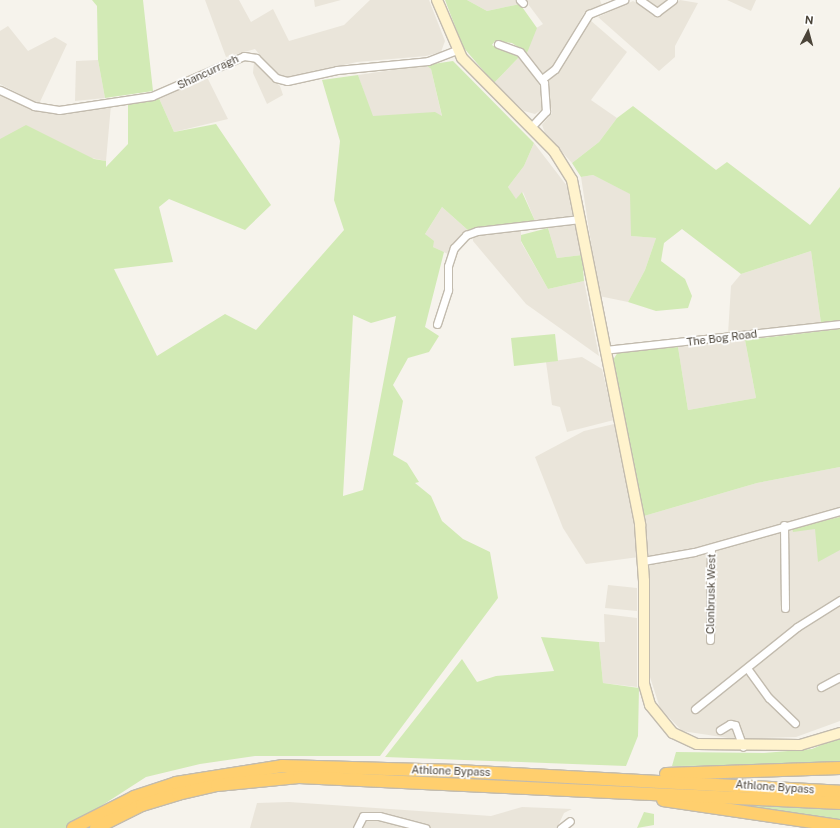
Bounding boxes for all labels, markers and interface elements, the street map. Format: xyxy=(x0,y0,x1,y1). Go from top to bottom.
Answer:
north arrow xyxy=(788,12,828,52)
text: N xyxy=(804,14,814,26)
street label: Shancurragh xyxy=(175,52,241,92)
street label: The Bog Road xyxy=(686,327,758,349)
street label: Clonbrusk West xyxy=(704,554,718,634)
street label: Athlone Bypass xyxy=(411,763,491,779)
street label: Athlone Bypass xyxy=(735,778,815,796)

